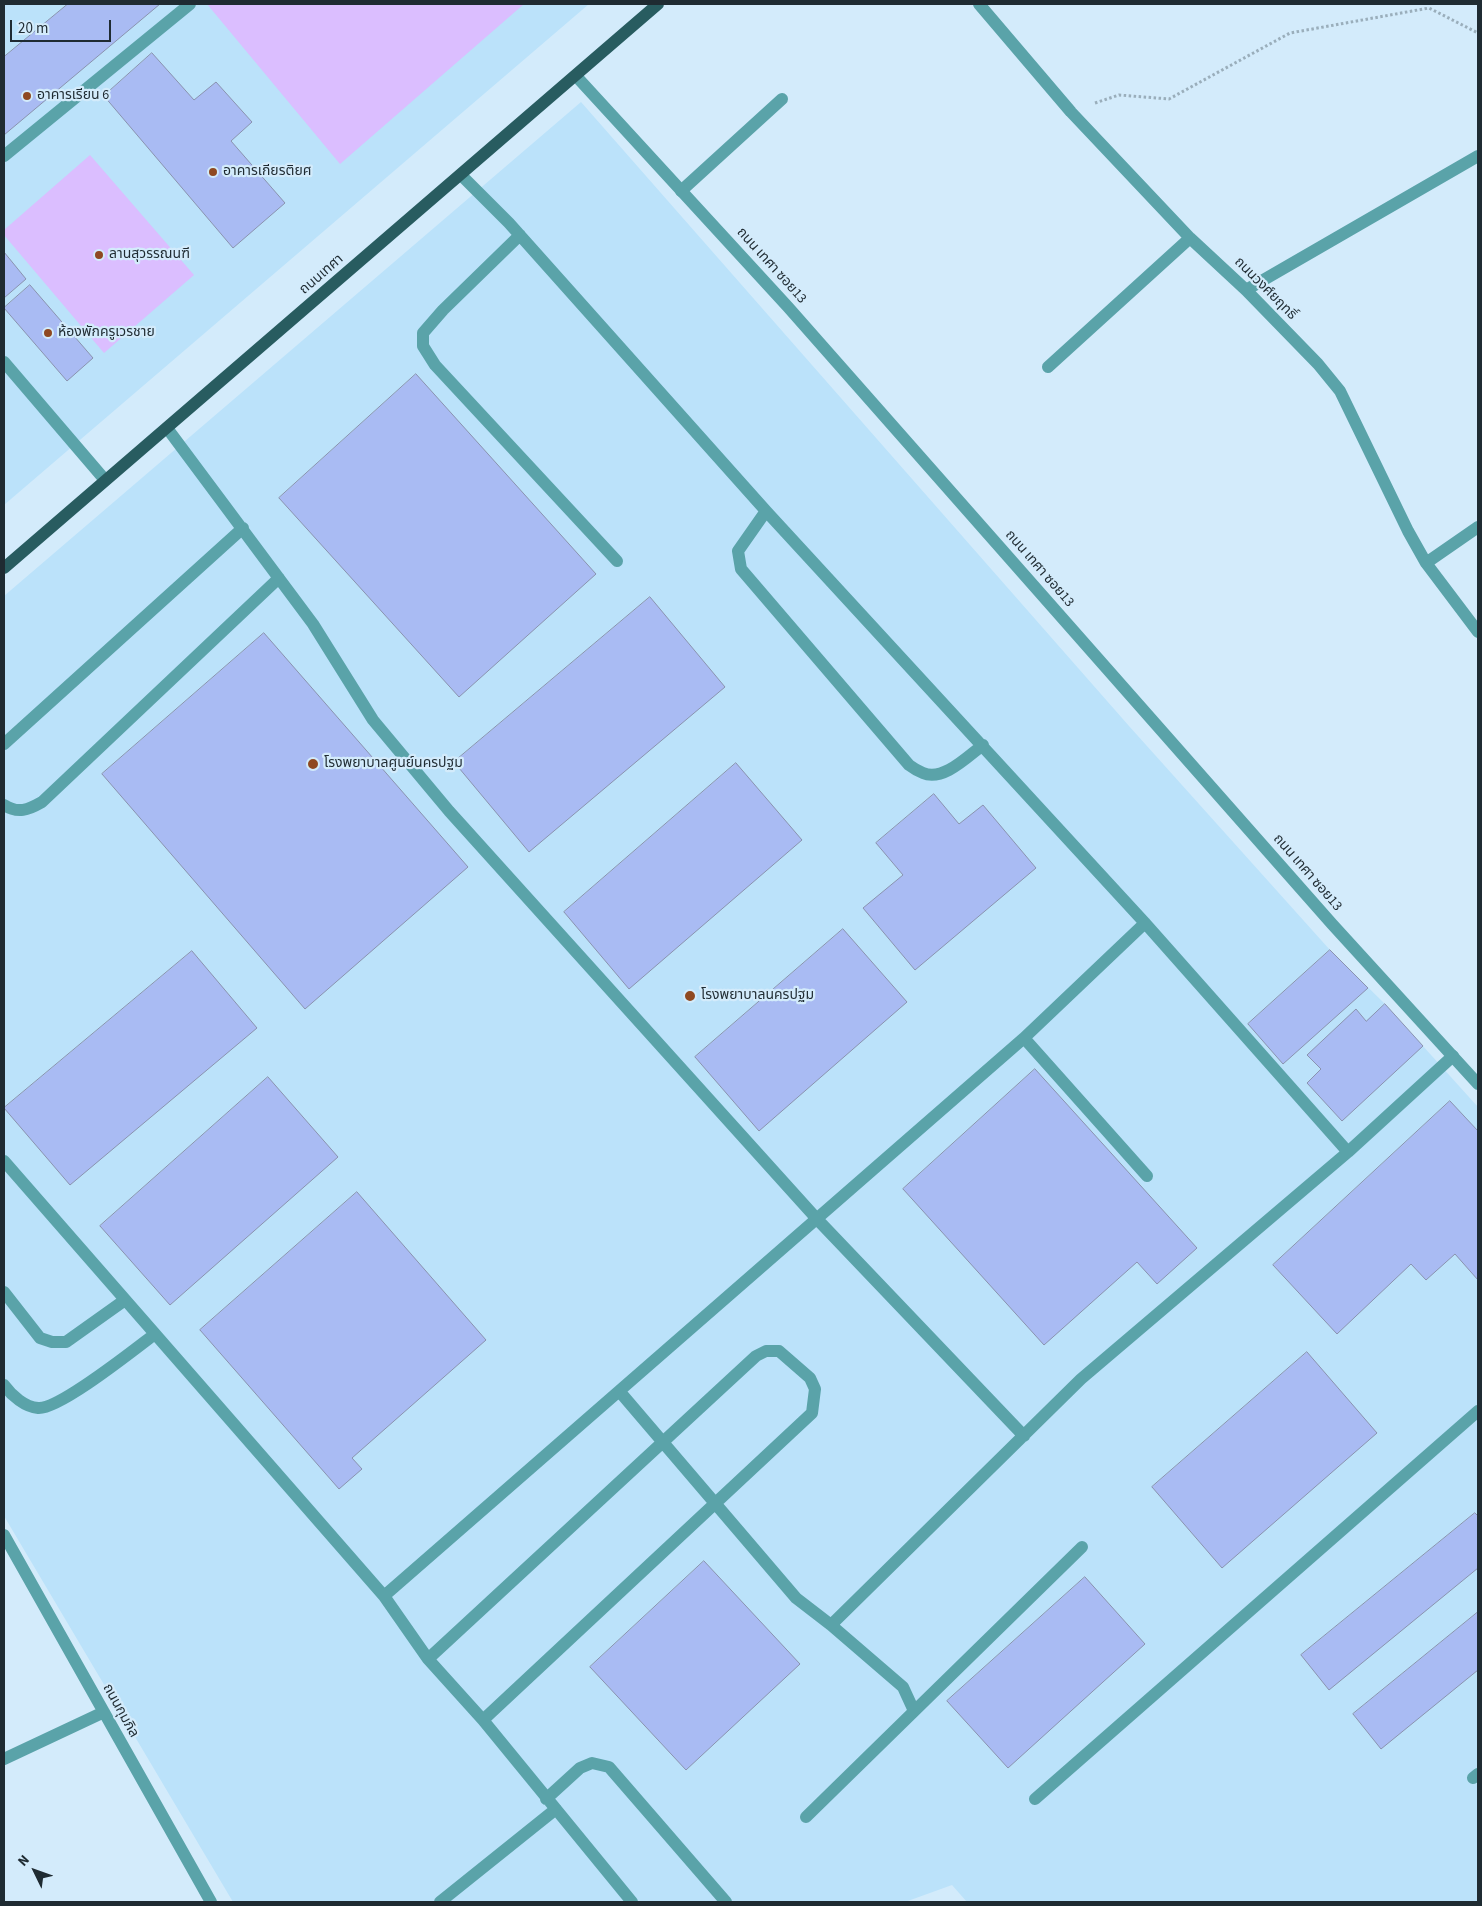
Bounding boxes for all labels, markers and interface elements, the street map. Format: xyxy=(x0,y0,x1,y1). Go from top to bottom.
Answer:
scale bar xyxy=(12,10,114,42)
text: 20 m xyxy=(18,18,48,39)
place label: อาคารเรียน 6 xyxy=(37,88,109,104)
marker: อาคารเรียน 6 xyxy=(21,90,33,102)
place label: อาคารเกียรติยศ xyxy=(223,164,312,180)
marker: อาคารเกียรติยศ xyxy=(207,166,219,178)
street label: ถนน เทศา ซอย13 xyxy=(733,225,809,307)
place label: ลานสุวรรณนฑี xyxy=(109,247,190,263)
marker: ลานสุวรรณนฑี xyxy=(93,249,105,261)
street label: ถนนเทศา xyxy=(297,251,347,299)
street label: ถนนวงศ์ยฤทธิ์ xyxy=(1230,254,1300,324)
place label: ห้องพักครูเวรชาย xyxy=(58,325,155,341)
marker: ห้องพักครูเวรชาย xyxy=(42,327,54,339)
street label: ถนน เทศา ซอย13 xyxy=(1001,527,1077,611)
place label: โรงพยาบาลศูนย์นครปฐม xyxy=(324,756,463,772)
marker: โรงพยาบาลศูนย์นครปฐม xyxy=(306,757,320,771)
street label: ถนน เทศา ซอย13 xyxy=(1269,831,1345,915)
place label: โรงพยาบาลนครปฐม xyxy=(701,988,814,1004)
marker: โรงพยาบาลนครปฐม xyxy=(683,989,697,1003)
street label: ถนนกุมภิล xyxy=(98,1681,142,1741)
north arrow xyxy=(10,1846,60,1896)
text: N xyxy=(13,1851,34,1871)

